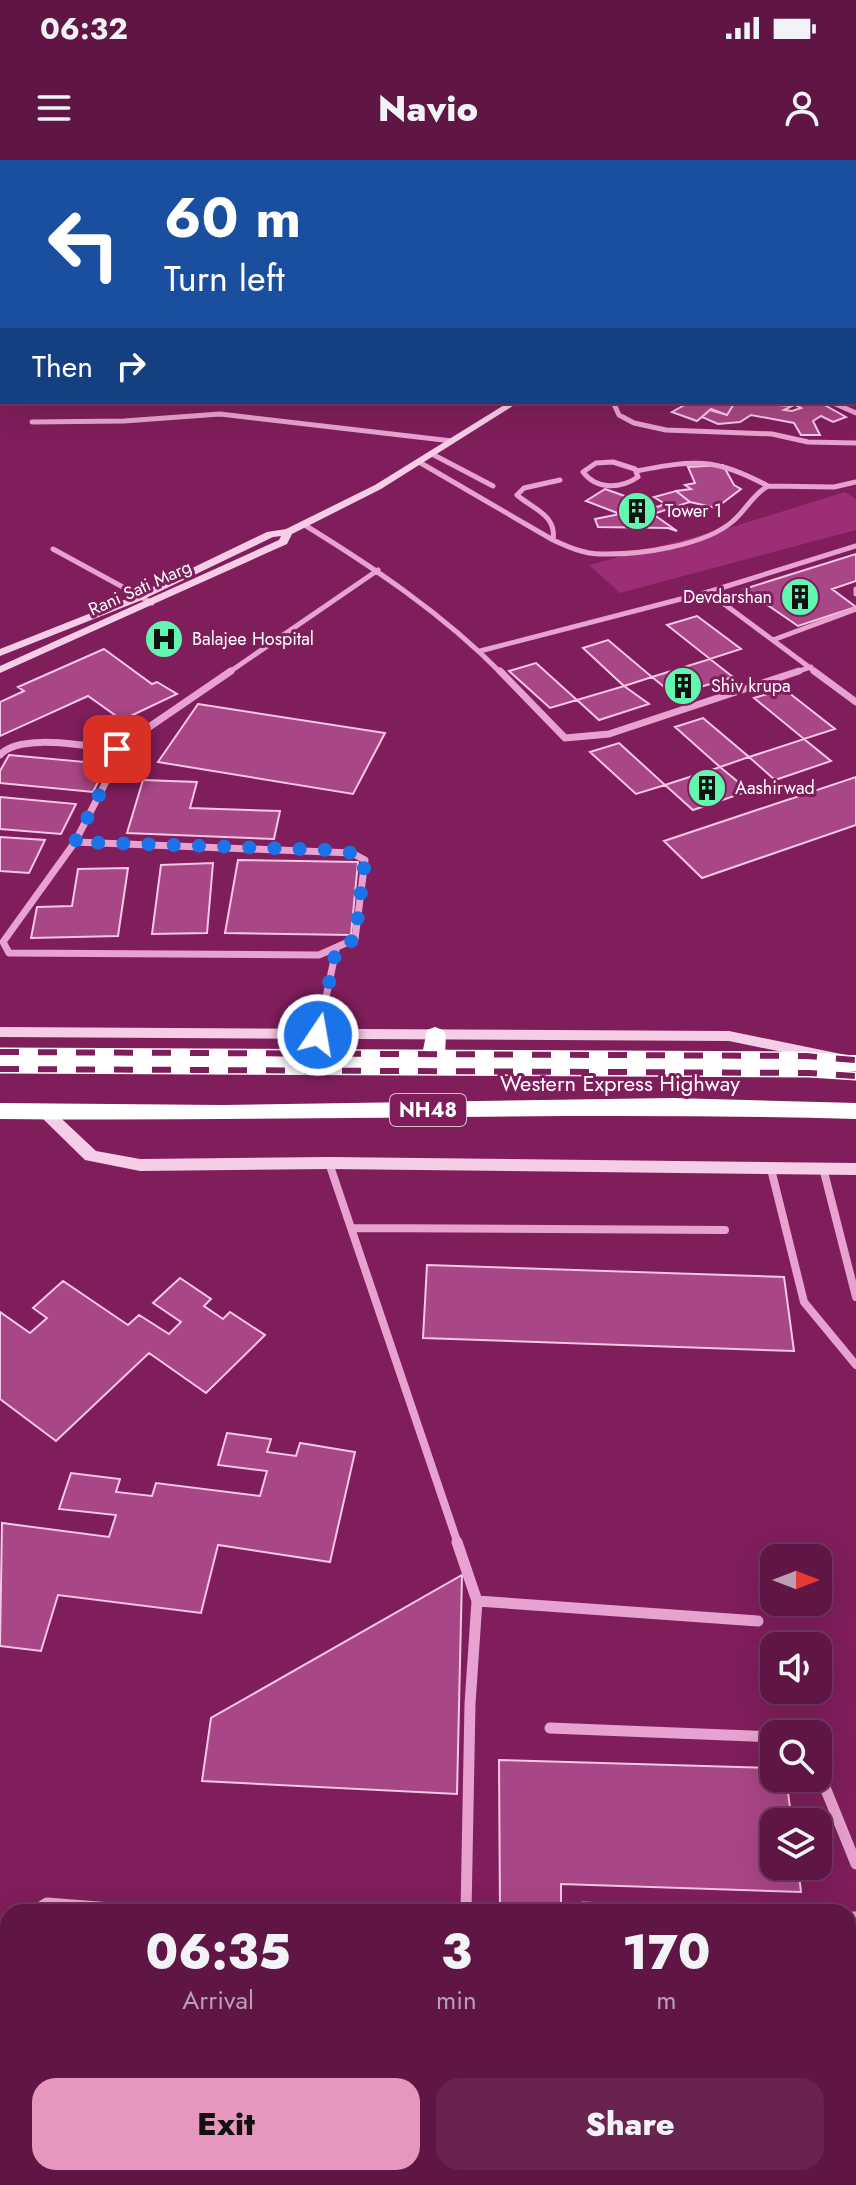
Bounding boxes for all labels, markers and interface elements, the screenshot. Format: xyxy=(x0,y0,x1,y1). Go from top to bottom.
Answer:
text: 06:32 xyxy=(40,7,128,50)
text: Navio xyxy=(378,82,478,134)
icon: menu xyxy=(32,86,76,130)
icon: person xyxy=(780,86,824,130)
text: 60 m xyxy=(164,177,301,258)
icon: left xyxy=(32,192,136,296)
text: Turn left xyxy=(164,252,285,304)
icon: right xyxy=(109,344,153,388)
text: Then xyxy=(32,345,93,388)
building icon: Tower 1 xyxy=(616,490,658,532)
place label: Tower 1 xyxy=(665,498,722,524)
street label: Rani Sati Marg xyxy=(84,554,196,622)
building icon: Devdarshan xyxy=(779,576,821,618)
place label: Devdarshan xyxy=(683,584,772,610)
hospital icon: Balajee Hospital xyxy=(143,618,185,660)
place label: Balajee Hospital xyxy=(192,626,314,652)
building icon: Shiv krupa xyxy=(662,665,704,707)
place label: Shiv krupa xyxy=(711,673,791,699)
pin xyxy=(83,715,151,783)
icon: arrive xyxy=(95,727,139,771)
building icon: Aashirwad xyxy=(686,767,728,809)
place label: Aashirwad xyxy=(735,775,815,801)
position arrow xyxy=(276,993,360,1077)
street label: Western Express Highway xyxy=(500,1067,740,1099)
road number: NH48 xyxy=(390,1094,466,1126)
north arrow xyxy=(760,1544,832,1616)
map controls xyxy=(760,1544,832,1880)
button: sound xyxy=(760,1632,832,1704)
button: search xyxy=(760,1720,832,1792)
button: layers xyxy=(760,1808,832,1880)
text: 06:35 xyxy=(146,1918,291,1987)
text: 3 xyxy=(441,1918,472,1987)
text: 170 xyxy=(622,1918,710,1987)
text: Arrival xyxy=(182,1981,254,2019)
text: min xyxy=(436,1981,477,2019)
text: m xyxy=(656,1981,677,2019)
button: Exit xyxy=(32,2078,420,2170)
button: Share xyxy=(436,2078,824,2170)

